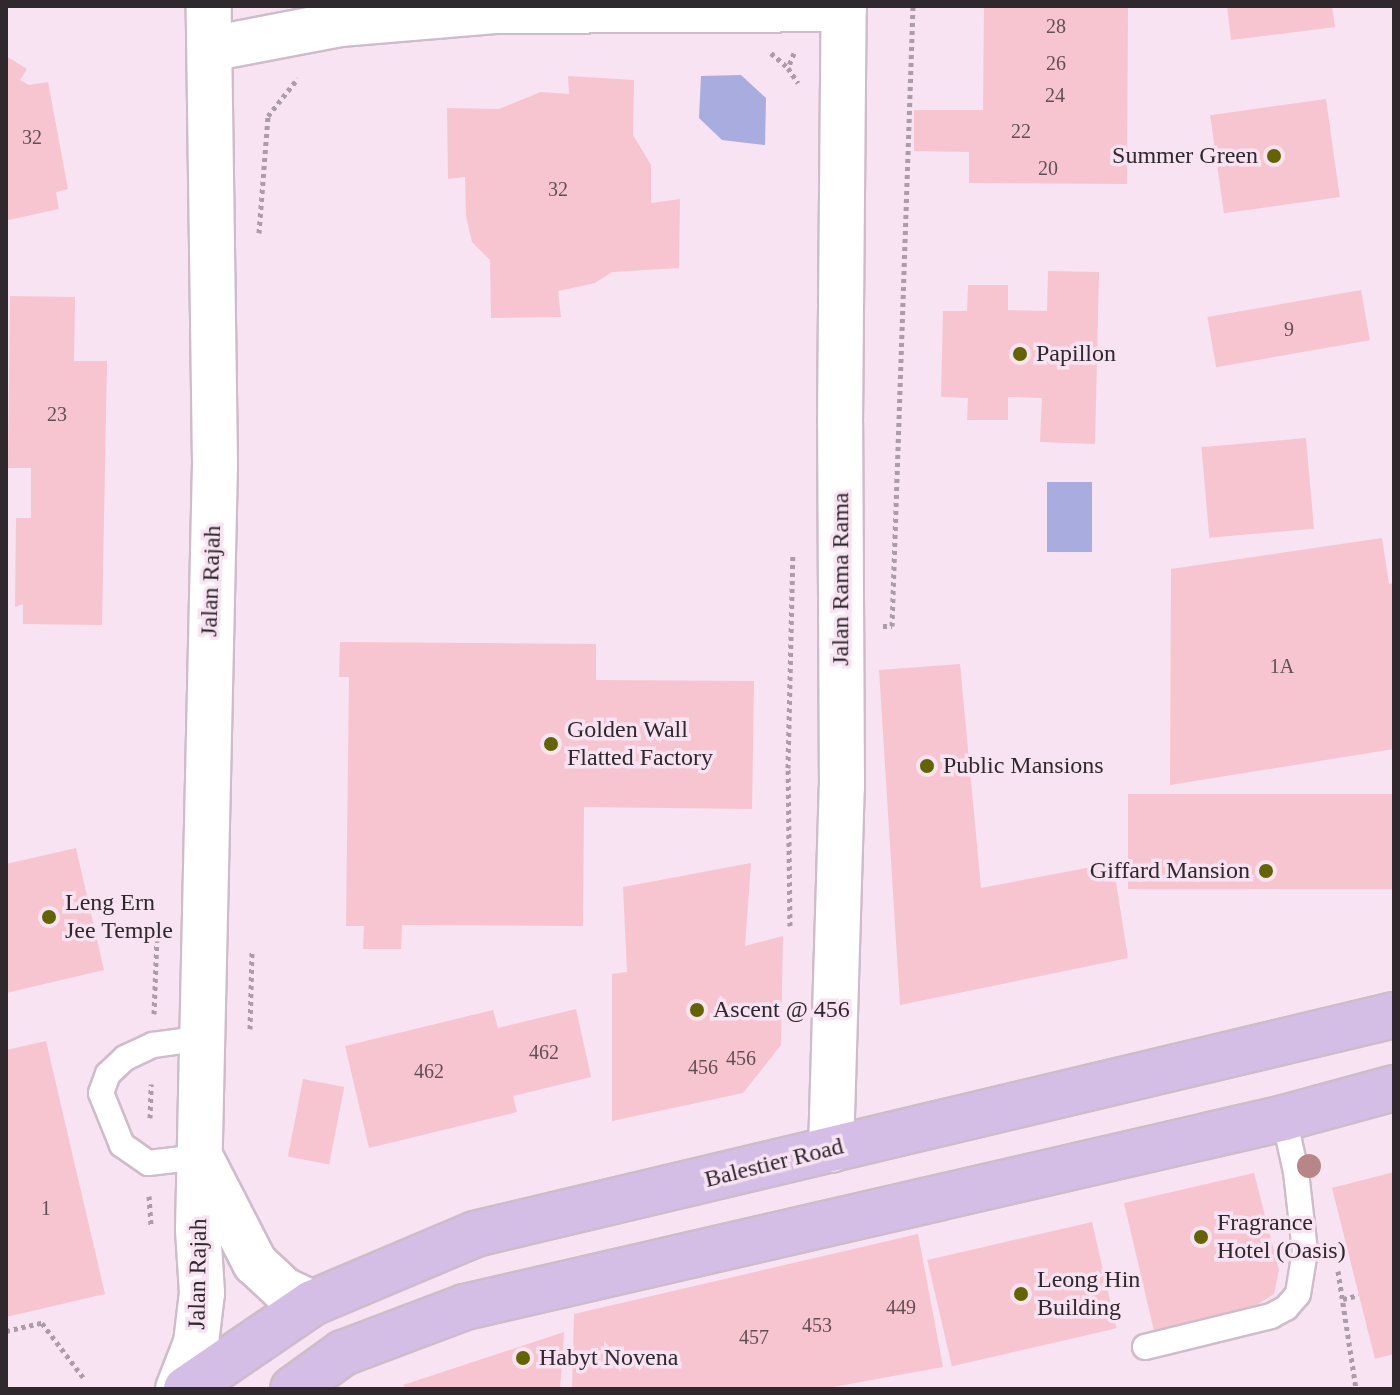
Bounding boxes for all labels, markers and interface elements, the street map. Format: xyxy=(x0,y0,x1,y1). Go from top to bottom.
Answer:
house number: 28 xyxy=(1046,14,1066,38)
house number: 26 xyxy=(1046,51,1066,75)
house number: 24 xyxy=(1045,83,1065,107)
house number: 22 xyxy=(1011,119,1031,143)
house number: 32 xyxy=(22,125,42,149)
place label: Summer Green xyxy=(1112,142,1258,170)
marker: Summer Green xyxy=(1265,147,1283,165)
house number: 20 xyxy=(1038,156,1058,180)
house number: 32 xyxy=(548,177,568,201)
house number: 9 xyxy=(1284,317,1294,341)
place label: Papillon xyxy=(1036,340,1116,368)
marker: Papillon xyxy=(1011,345,1029,363)
house number: 23 xyxy=(47,402,67,426)
street label: Jalan Rama Rama xyxy=(827,492,855,666)
street label: Jalan Rajah xyxy=(195,525,227,637)
house number: 1A xyxy=(1270,654,1294,678)
place label: Golden Wall Flatted Factory xyxy=(567,716,713,772)
marker: Golden Wall Flatted Factory xyxy=(542,735,560,753)
place label: Public Mansions xyxy=(943,752,1104,780)
marker: Public Mansions xyxy=(918,757,936,775)
place label: Giffard Mansion xyxy=(1090,857,1250,885)
marker: Giffard Mansion xyxy=(1257,862,1275,880)
place label: Leng Ern Jee Temple xyxy=(65,889,173,945)
marker: Leng Ern Jee Temple xyxy=(40,908,58,926)
place label: Ascent @ 456 xyxy=(713,996,850,1024)
marker: Ascent @ 456 xyxy=(688,1001,706,1019)
house number: 462 xyxy=(529,1040,559,1064)
house number: 456 xyxy=(726,1046,756,1070)
house number: 456 xyxy=(688,1055,718,1079)
house number: 462 xyxy=(414,1059,444,1083)
street label: Balestier Road xyxy=(702,1132,846,1194)
house number: 1 xyxy=(41,1196,51,1220)
place label: Fragrance Hotel (Oasis) xyxy=(1217,1209,1346,1265)
street label: Jalan Rajah xyxy=(183,1218,213,1330)
marker: Fragrance Hotel (Oasis) xyxy=(1192,1228,1210,1246)
place label: Leong Hin Building xyxy=(1037,1266,1140,1322)
marker: Leong Hin Building xyxy=(1012,1285,1030,1303)
house number: 449 xyxy=(886,1295,916,1319)
house number: 453 xyxy=(802,1313,832,1337)
house number: 457 xyxy=(739,1325,769,1349)
place label: Habyt Novena xyxy=(539,1344,678,1372)
marker: Habyt Novena xyxy=(514,1349,532,1367)

